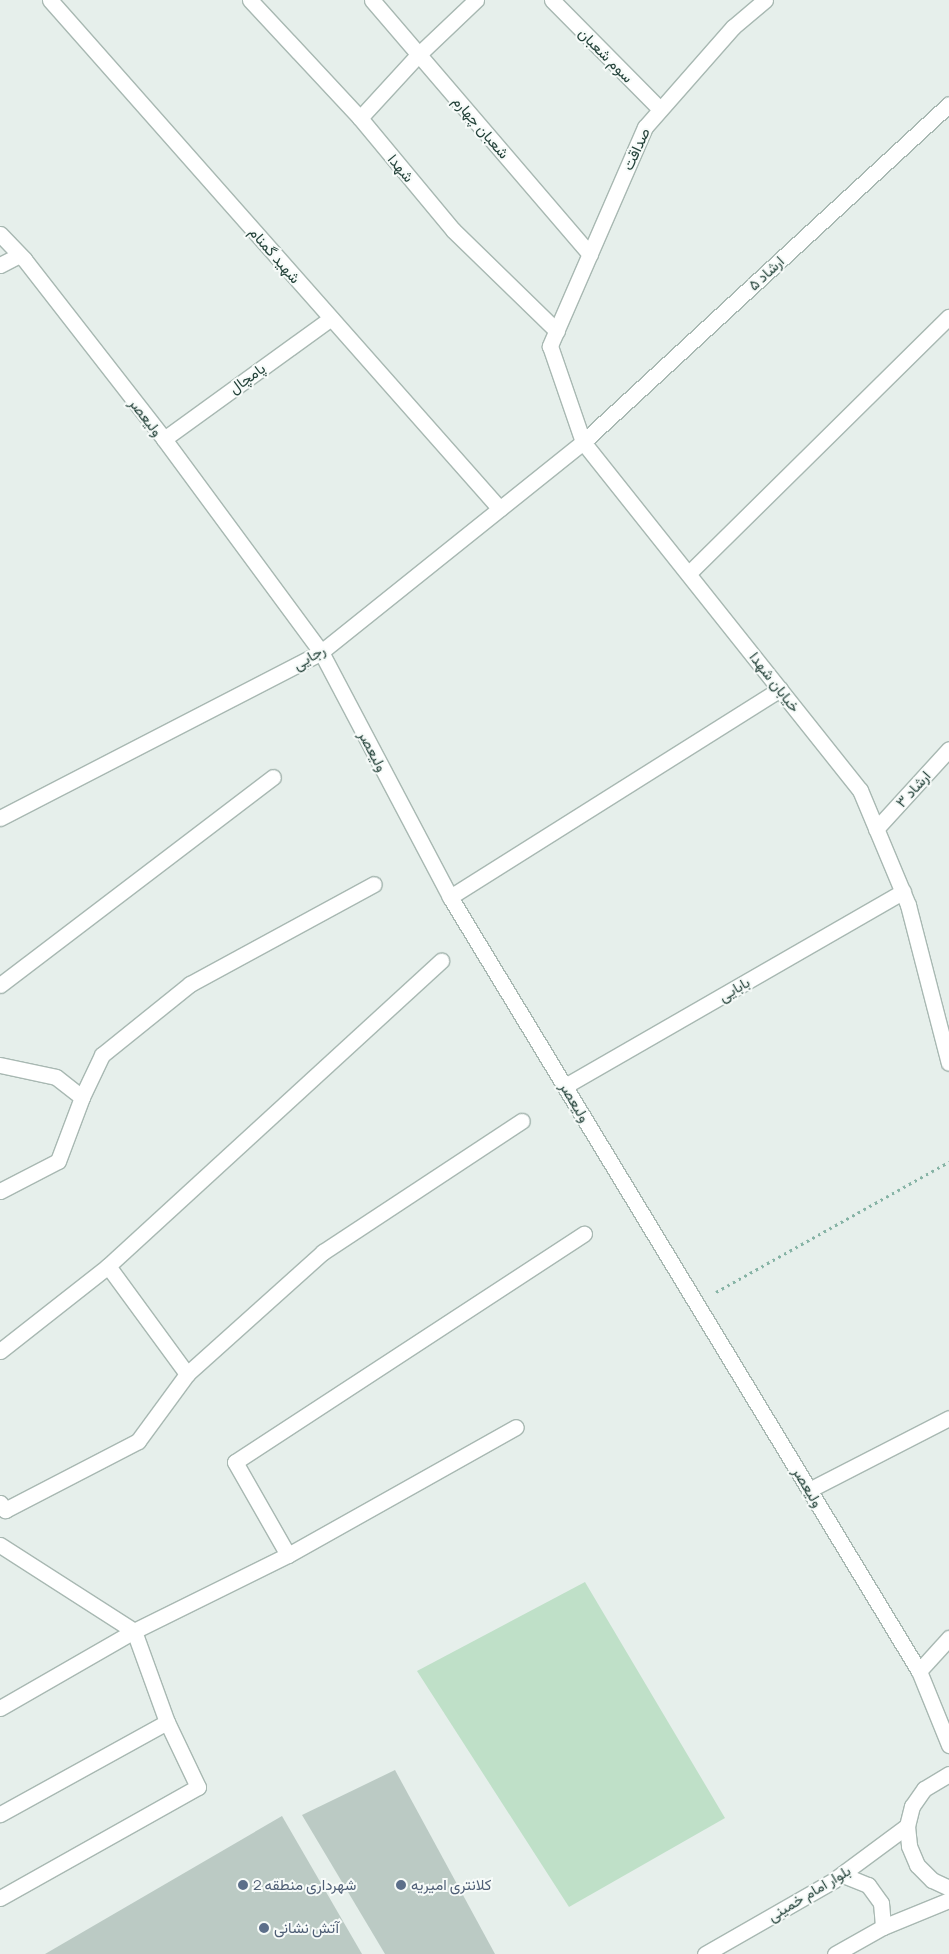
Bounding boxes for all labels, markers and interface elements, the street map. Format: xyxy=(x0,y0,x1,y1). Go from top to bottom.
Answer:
street label: سوم شعبان xyxy=(575,24,637,86)
street label: شعبان چهارم xyxy=(449,92,513,162)
street label: صداقت xyxy=(618,125,654,173)
street label: شهدا xyxy=(384,150,418,186)
street label: شهید گمنام xyxy=(246,223,304,287)
street label: ارشاد ۵ xyxy=(744,252,788,294)
street label: پامچال xyxy=(225,359,269,397)
street label: ولیعصر xyxy=(125,394,167,440)
street label: رجایی xyxy=(290,641,328,673)
street label: خیابان شهدا xyxy=(746,648,804,716)
street label: ولیعصر xyxy=(355,727,391,775)
street label: ارشاد ۳ xyxy=(892,767,934,811)
street label: بابایی xyxy=(715,973,753,1005)
street label: ولیعصر xyxy=(556,1079,594,1125)
street label: ولیعصر xyxy=(789,1464,827,1510)
street label: بلوار امام خمینی xyxy=(764,1861,854,1925)
place label: شهرداری منطقه 2 xyxy=(253,1876,356,1894)
place label: کلانتری امیریه xyxy=(411,1876,491,1894)
marker: شهرداری منطقه 2 xyxy=(237,1879,249,1891)
marker: کلانتری امیریه xyxy=(395,1879,407,1891)
place label: آتش نشانی xyxy=(274,1919,339,1937)
marker: آتش نشانی xyxy=(258,1922,270,1934)

